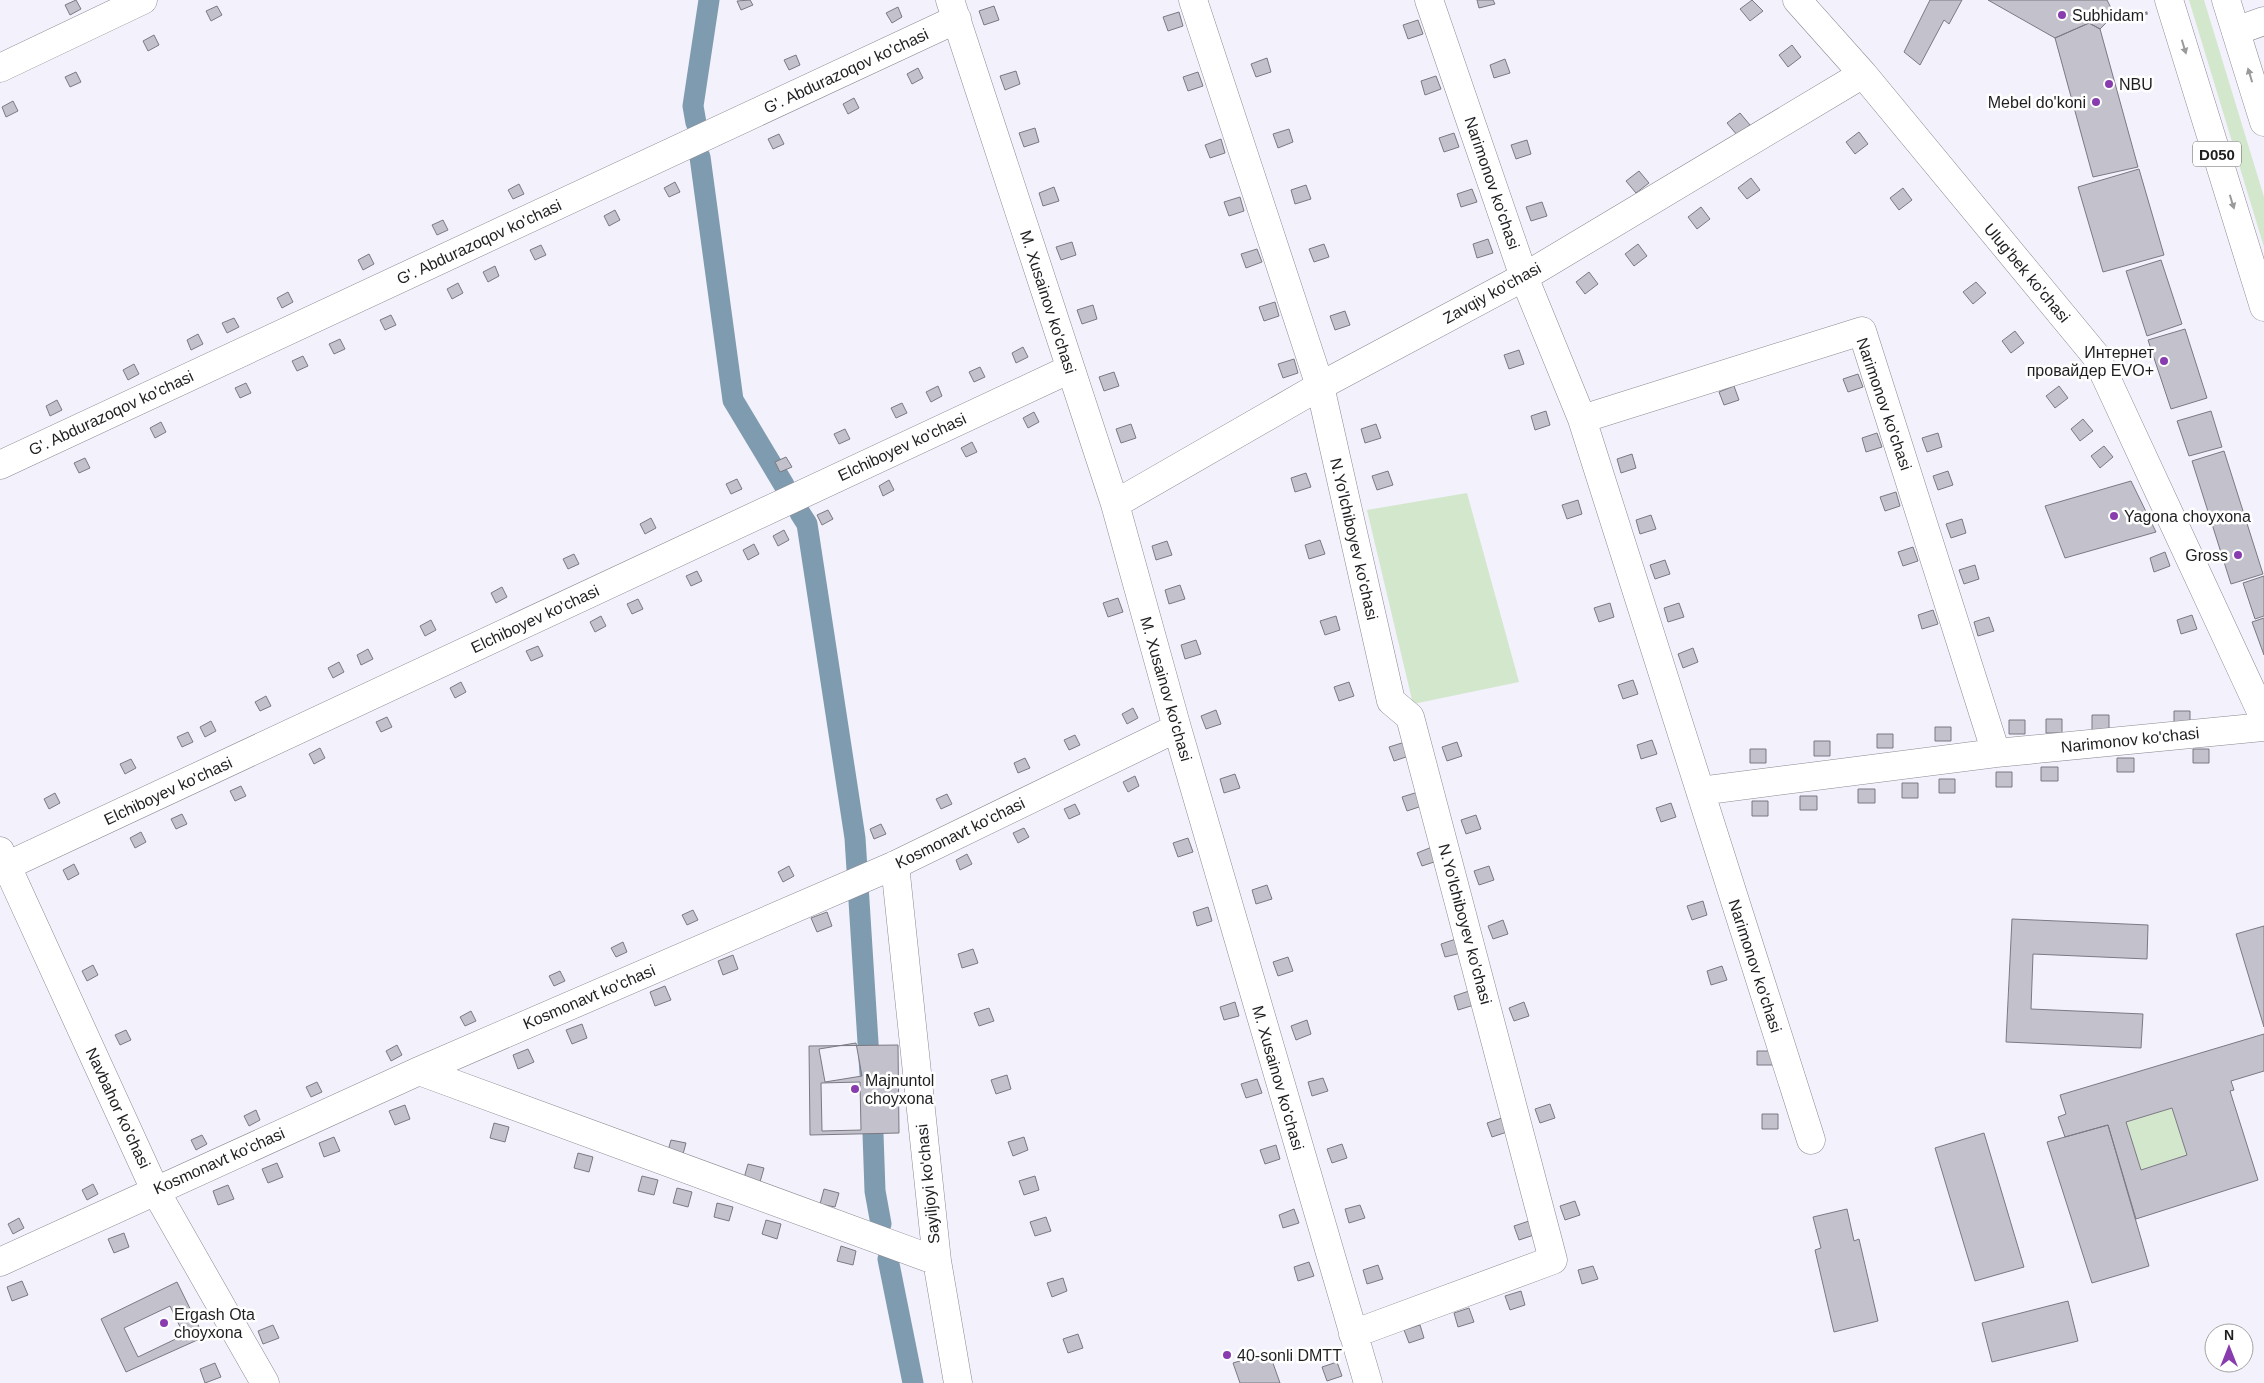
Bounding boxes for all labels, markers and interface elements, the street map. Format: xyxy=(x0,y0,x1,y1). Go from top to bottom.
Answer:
place label: Subhidam xyxy=(2072,7,2144,24)
marker: Subhidam xyxy=(2056,9,2068,21)
street label: G'. Abdurazoqov ko'chasi xyxy=(761,25,931,117)
one-way arrow xyxy=(2180,39,2188,54)
one-way arrow xyxy=(2245,67,2253,82)
place label: NBU xyxy=(2119,76,2153,93)
marker: NBU xyxy=(2103,78,2115,90)
place label: Mebel do'koni xyxy=(1988,94,2086,111)
marker: Mebel do'koni xyxy=(2090,96,2102,108)
street label: Narimonov ko'chasi xyxy=(1461,114,1523,252)
road number: D050 xyxy=(2193,142,2241,166)
one-way arrow xyxy=(2228,195,2236,210)
street label: G'. Abdurazoqov ko'chasi xyxy=(394,196,564,288)
street label: Ulug'bek ko'chasi xyxy=(1981,220,2073,326)
street label: M. Xusainov ko'chasi xyxy=(1017,228,1079,376)
street label: Zavqiy ko'chasi xyxy=(1440,259,1544,327)
street label: Narimonov ko'chasi xyxy=(1853,335,1915,473)
place label: Интернет провайдер EVO+ xyxy=(2027,344,2155,379)
marker: Интернет провайдер EVO+ xyxy=(2158,355,2170,367)
street label: G'. Abdurazoqov ko'chasi xyxy=(26,367,196,459)
street label: Elchiboyev ko'chasi xyxy=(835,410,969,484)
street label: N.Yo'lchiboyev ko'chasi xyxy=(1327,456,1381,622)
place label: Yagona choyxona xyxy=(2124,508,2251,525)
marker: Yagona choyxona xyxy=(2108,510,2120,522)
place label: Gross xyxy=(2185,547,2228,564)
marker: Gross xyxy=(2232,549,2244,561)
street label: Elchiboyev ko'chasi xyxy=(468,582,602,656)
street label: M. Xusainov ko'chasi xyxy=(1137,615,1195,763)
street label: Narimonov ko'chasi xyxy=(2060,724,2200,756)
street label: Elchiboyev ko'chasi xyxy=(101,754,235,828)
street label: Kosmonavt ko'chasi xyxy=(893,794,1027,872)
street label: N.Yo'lchiboyev ko'chasi xyxy=(1435,842,1495,1006)
street label: Narimonov ko'chasi xyxy=(1725,897,1785,1035)
street label: Kosmonavt ko'chasi xyxy=(520,961,658,1033)
street label: M. Xusainov ko'chasi xyxy=(1249,1004,1307,1152)
street label: Navbahor ko'chasi xyxy=(83,1045,153,1171)
place label: Majnuntol choyxona xyxy=(865,1072,934,1107)
marker: Majnuntol choyxona xyxy=(849,1083,861,1095)
street label: Sayiljoyi ko'chasi xyxy=(913,1123,943,1245)
street label: Kosmonavt ko'chasi xyxy=(151,1124,287,1198)
place label: Ergash Ota choyxona xyxy=(174,1306,255,1341)
marker: Ergash Ota choyxona xyxy=(158,1317,170,1329)
north arrow xyxy=(2204,1323,2254,1373)
text: N xyxy=(2224,1327,2234,1343)
place label: 40-sonli DMTT xyxy=(1237,1347,1342,1364)
marker: 40-sonli DMTT xyxy=(1221,1349,1233,1361)

